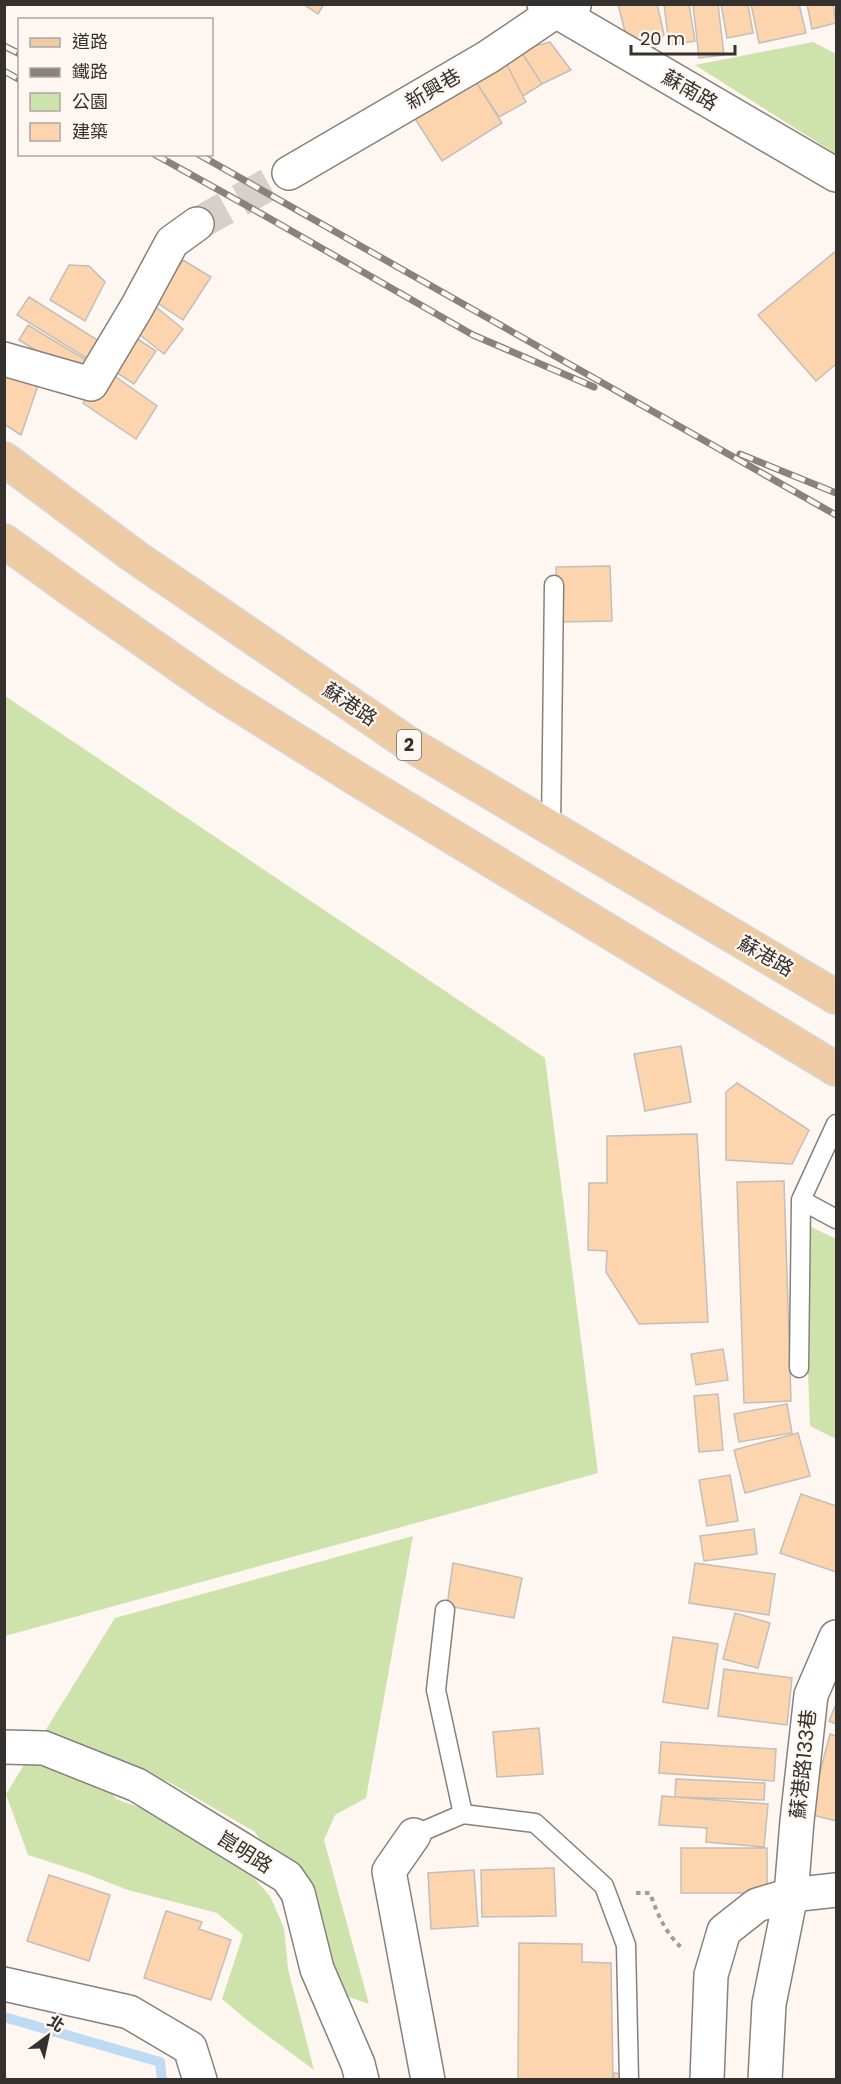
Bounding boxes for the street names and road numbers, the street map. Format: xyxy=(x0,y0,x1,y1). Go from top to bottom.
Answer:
street label: 新興巷 xyxy=(400,62,466,116)
street label: 蘇南路 xyxy=(657,63,723,117)
street label: 蘇港路 xyxy=(317,676,383,732)
road number: 2 xyxy=(397,730,421,760)
street label: 蘇港路 xyxy=(733,929,799,983)
street label: 蘇港路133巷 xyxy=(783,1708,823,1820)
street label: 崑明路 xyxy=(212,1824,278,1880)

